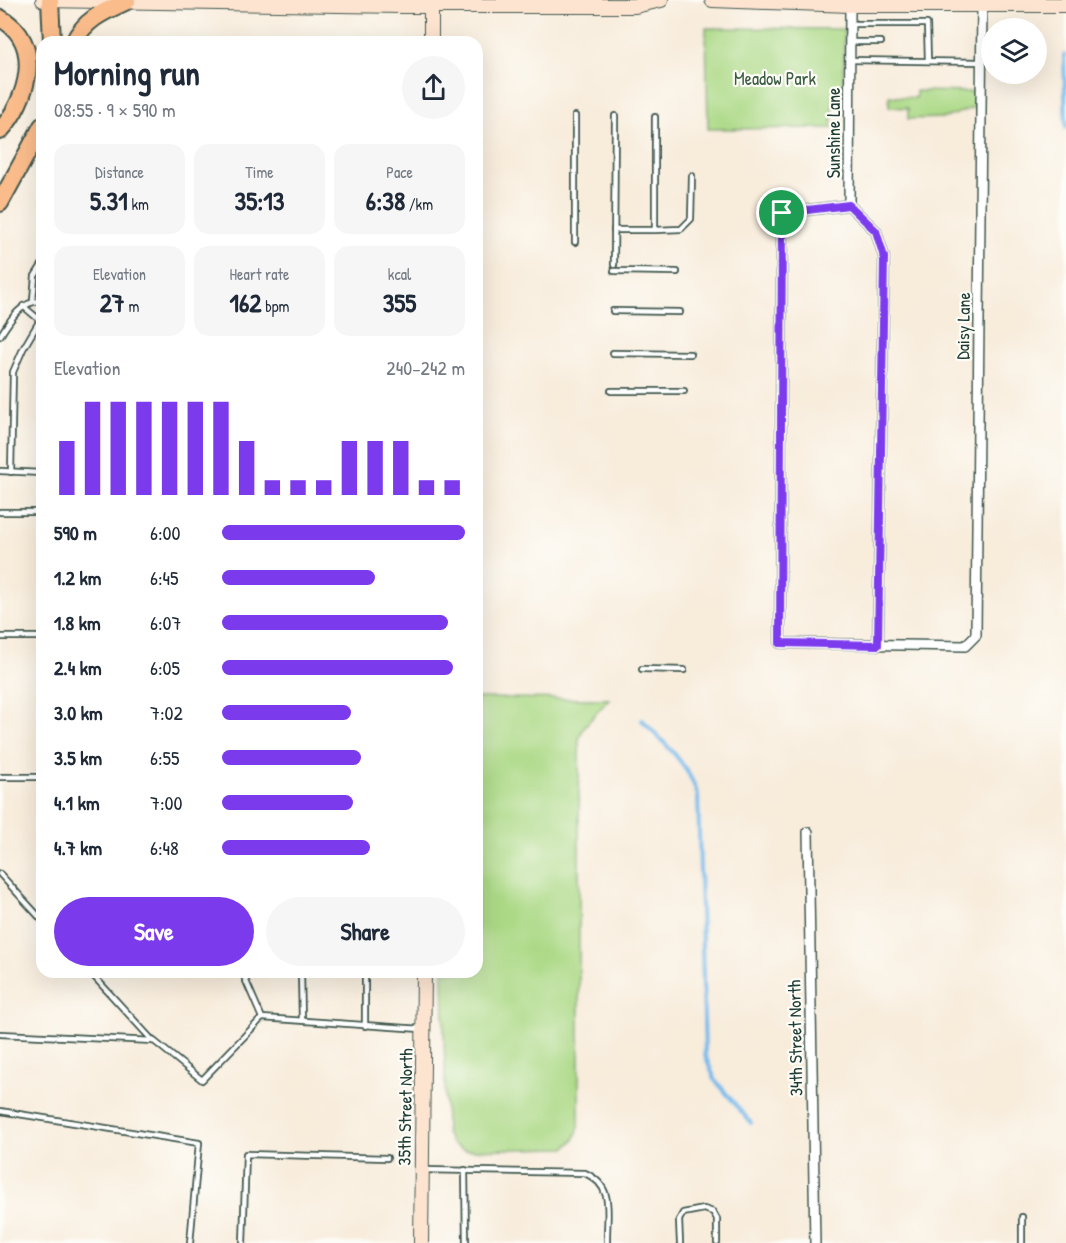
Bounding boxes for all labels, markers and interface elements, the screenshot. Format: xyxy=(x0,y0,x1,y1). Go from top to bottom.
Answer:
map controls xyxy=(981,18,1047,84)
button: layers xyxy=(981,18,1047,84)
text: Morning run xyxy=(54,51,200,95)
button: share xyxy=(402,56,465,119)
park label: Meadow Park xyxy=(734,66,816,91)
street label: Sunshine Lane xyxy=(821,88,846,178)
text: 08:55 · 9 × 590 m xyxy=(54,96,176,123)
text: Distance xyxy=(95,161,144,183)
text: Time xyxy=(245,161,274,183)
text: Pace xyxy=(386,161,413,183)
text: 5.31 xyxy=(90,183,128,218)
text: 35:13 xyxy=(235,183,284,218)
text: 6:38 xyxy=(366,183,405,218)
pin xyxy=(756,187,807,238)
text: km xyxy=(128,193,149,215)
text: /km xyxy=(405,193,433,215)
icon: arrive xyxy=(765,196,798,229)
text: Elevation xyxy=(93,263,146,285)
text: Heart rate xyxy=(230,263,289,285)
text: kcal xyxy=(388,263,411,285)
text: 27 xyxy=(100,285,125,320)
text: 162 xyxy=(230,285,261,320)
text: 355 xyxy=(383,285,416,320)
street label: Daisy Lane xyxy=(950,292,976,360)
text: m xyxy=(125,295,139,317)
text: bpm xyxy=(261,295,290,317)
text: Elevation xyxy=(54,354,120,381)
text: 240–242 m xyxy=(386,354,465,381)
text: 590 m xyxy=(54,519,97,546)
text: 6:00 xyxy=(150,519,181,546)
text: 1.2 km xyxy=(54,564,101,591)
text: 6:45 xyxy=(150,564,179,591)
text: 1.8 km xyxy=(54,609,101,636)
text: 6:07 xyxy=(150,609,181,636)
text: 2.4 km xyxy=(54,654,102,681)
text: 6:05 xyxy=(150,654,180,681)
text: 3.0 km xyxy=(54,699,103,726)
text: 7:02 xyxy=(150,699,183,726)
text: 3.5 km xyxy=(54,744,102,771)
text: 6:55 xyxy=(150,744,180,771)
text: 4.1 km xyxy=(54,789,100,816)
text: 7:00 xyxy=(150,789,182,816)
text: 4.7 km xyxy=(54,834,102,861)
text: 6:48 xyxy=(150,834,179,861)
button: Save xyxy=(54,897,254,966)
button: Share xyxy=(266,897,465,966)
street label: 34th Street North xyxy=(781,979,809,1096)
street label: 35th Street North xyxy=(391,1048,419,1166)

